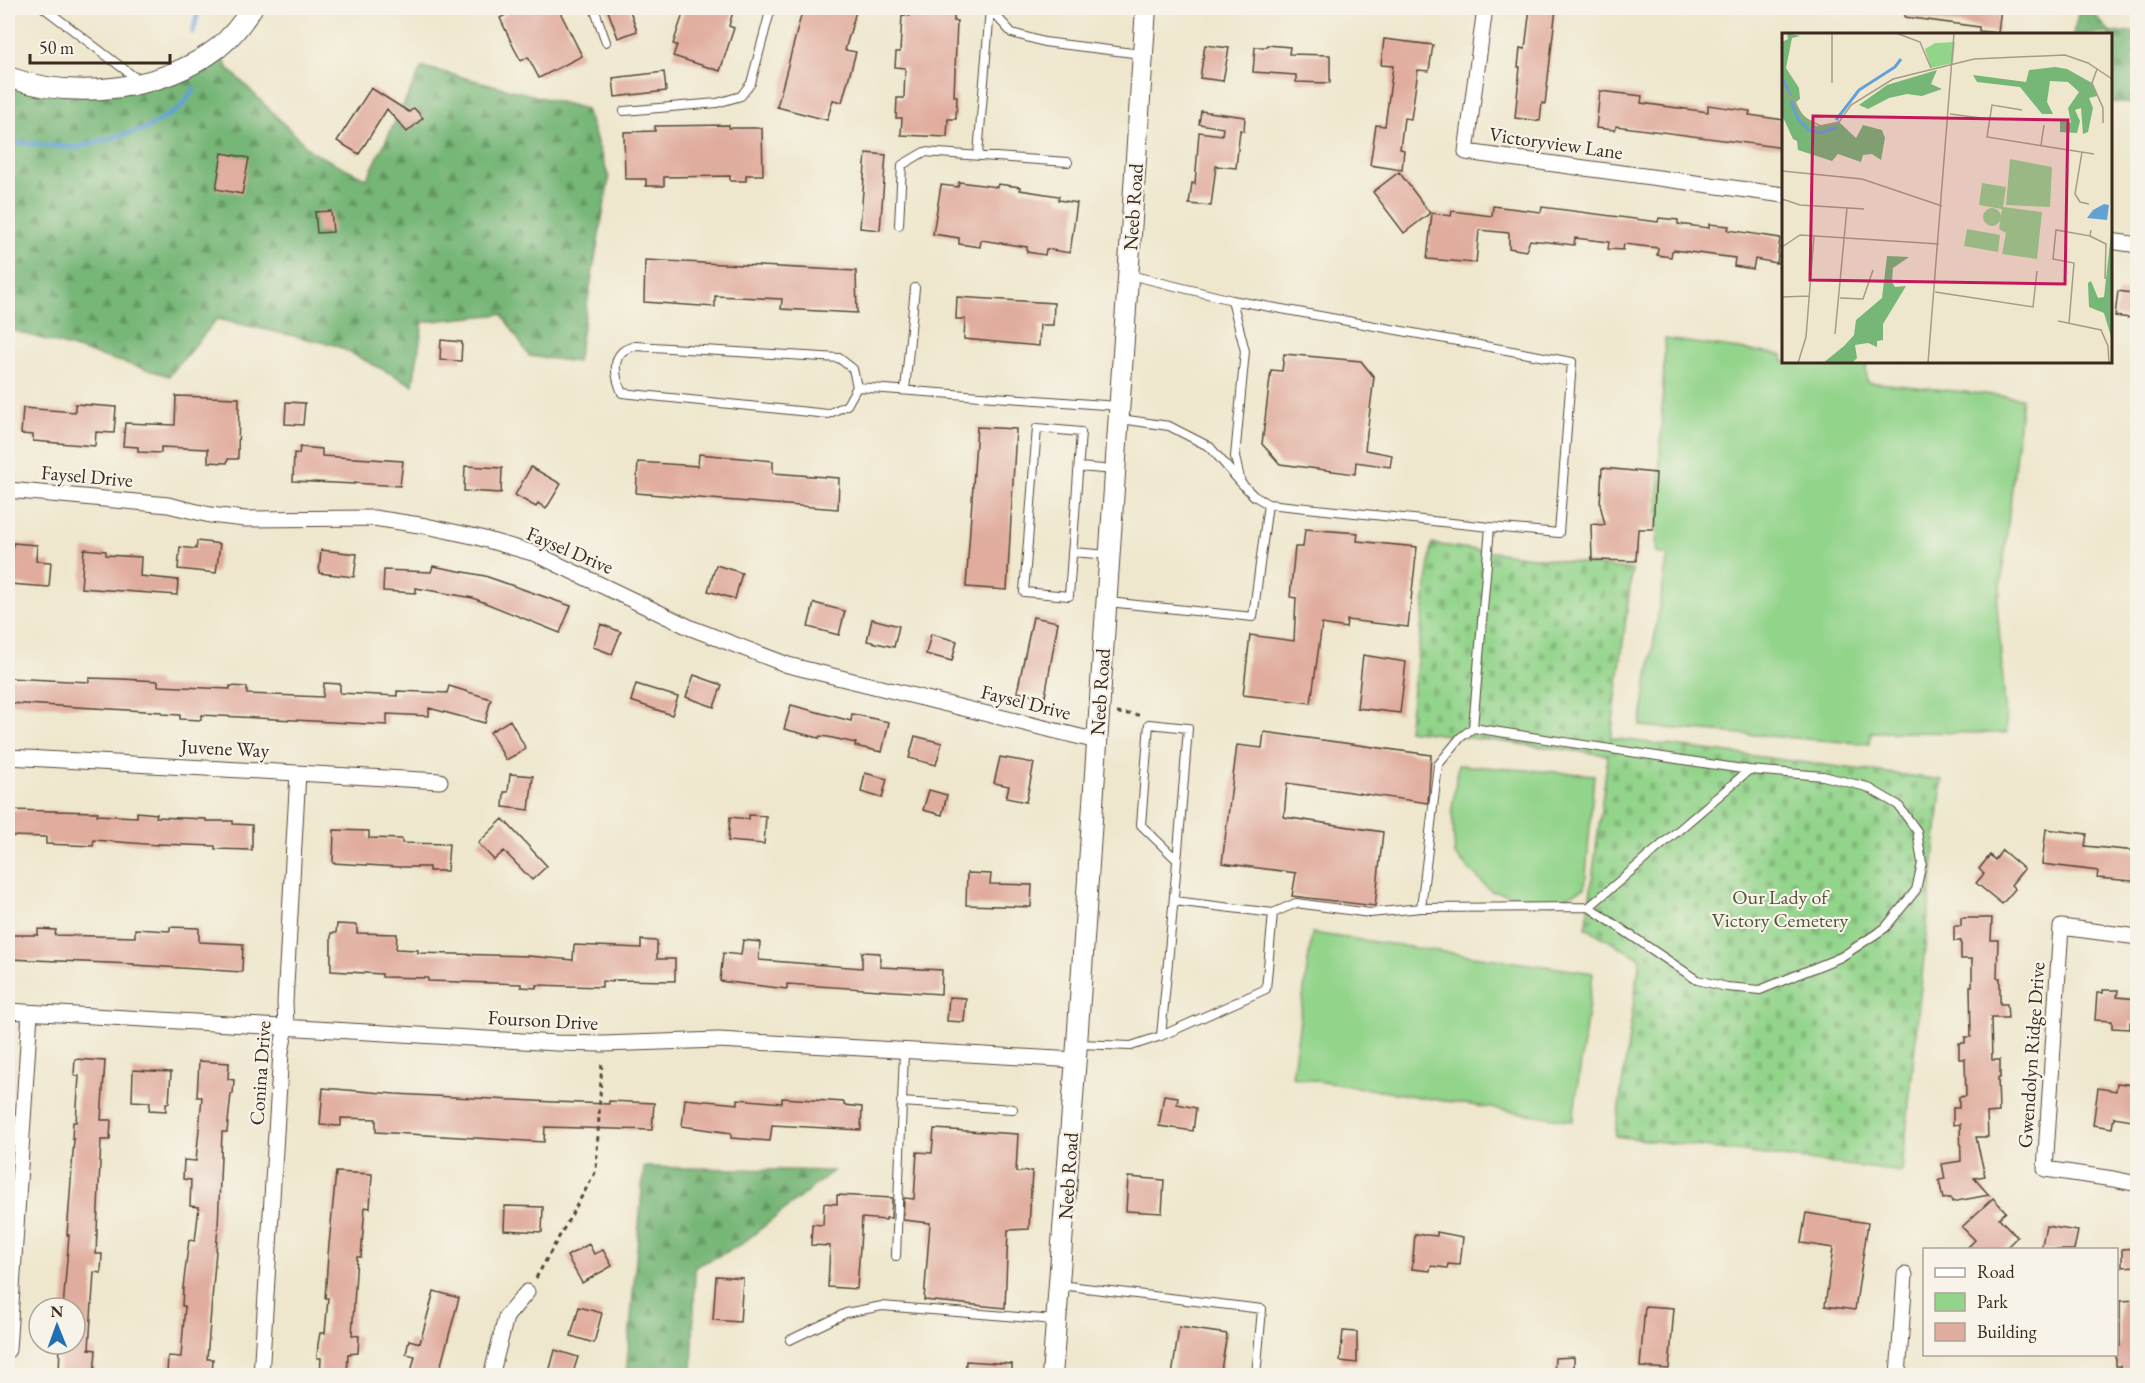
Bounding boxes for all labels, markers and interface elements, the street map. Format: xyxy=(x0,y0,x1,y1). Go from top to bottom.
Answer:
scale bar xyxy=(30,27,170,65)
inset map xyxy=(1782,33,2112,363)
text: 50 m xyxy=(39,36,74,59)
street label: Victoryview Lane xyxy=(1487,121,1625,165)
street label: Neeb Road xyxy=(1117,162,1149,252)
street label: Faysel Drive xyxy=(40,459,134,493)
street label: Faysel Drive xyxy=(523,520,618,580)
street label: Neeb Road xyxy=(1084,647,1116,737)
street label: Faysel Drive xyxy=(978,678,1074,726)
street label: Juvene Way xyxy=(178,733,270,763)
park label: Our Lady of Victory Cemetery xyxy=(1712,884,1849,933)
street label: Gwendolyn Ridge Drive xyxy=(2012,961,2050,1149)
street label: Fourson Drive xyxy=(487,1004,599,1036)
street label: Conina Drive xyxy=(243,1020,277,1126)
street label: Neeb Road xyxy=(1052,1131,1084,1221)
legend xyxy=(1923,1248,2118,1356)
text: Road xyxy=(1977,1260,2016,1283)
text: Park xyxy=(1977,1290,2008,1313)
north arrow xyxy=(27,1296,87,1356)
text: N xyxy=(50,1301,63,1322)
text: Building xyxy=(1977,1320,2037,1343)

